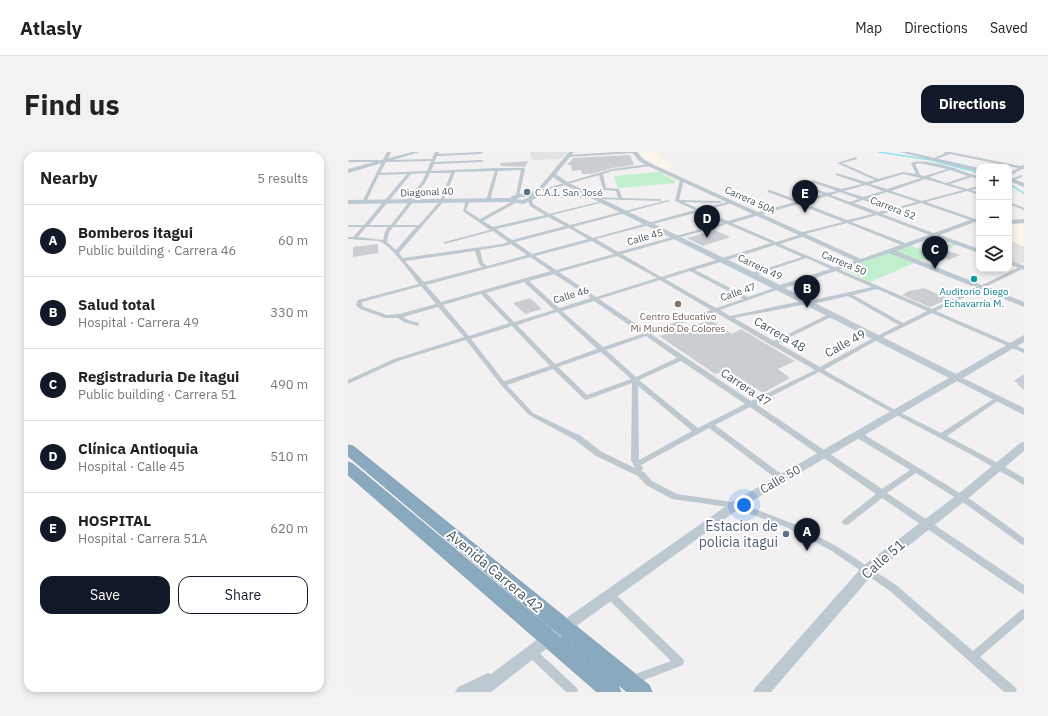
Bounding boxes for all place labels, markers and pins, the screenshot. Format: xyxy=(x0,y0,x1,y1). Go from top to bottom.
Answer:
pin: E xyxy=(792,180,818,213)
place label: C.A.I. San José xyxy=(535,186,603,199)
marker: C.A.I. San José xyxy=(522,187,532,197)
pin: D xyxy=(694,205,720,238)
pin: C xyxy=(922,236,948,269)
marker: Auditorio Diego Echavarría M. xyxy=(969,274,979,284)
pin: B xyxy=(794,275,820,308)
place label: Auditorio Diego Echavarría M. xyxy=(939,285,1009,310)
marker: Centro Educativo Mi Mundo De Colores xyxy=(673,299,683,309)
place label: Centro Educativo Mi Mundo De Colores xyxy=(631,310,726,335)
place label: Estacion de policia itagui xyxy=(699,517,778,551)
pin: A xyxy=(794,518,820,551)
marker: Estacion de policia itagui xyxy=(781,529,791,539)

